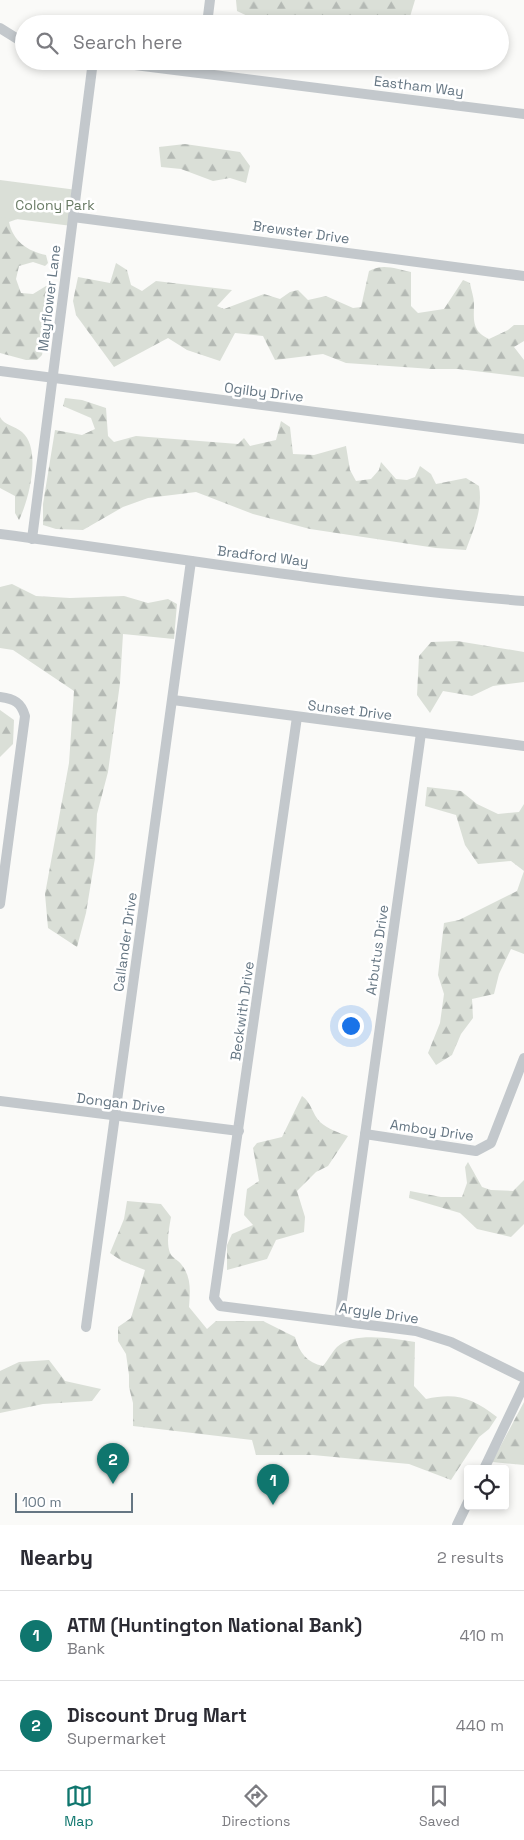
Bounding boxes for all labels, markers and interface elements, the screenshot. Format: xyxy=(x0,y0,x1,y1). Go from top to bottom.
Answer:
search box xyxy=(15,15,509,70)
icon: search xyxy=(33,29,61,57)
text: Search here xyxy=(73,30,183,55)
street label: Eastham Way xyxy=(373,72,465,100)
park label: Colony Park xyxy=(15,196,95,214)
street label: Brewster Drive xyxy=(251,216,351,248)
street label: Mayflower Lane xyxy=(34,244,64,352)
street label: Ogilby Drive xyxy=(223,378,305,406)
street label: Bradford Way xyxy=(216,541,310,571)
street label: Sunset Drive xyxy=(307,696,393,724)
street label: Callander Drive xyxy=(109,891,141,993)
street label: Arbutus Drive xyxy=(362,904,392,996)
street label: Beckwith Drive xyxy=(226,960,258,1062)
your location xyxy=(338,1013,364,1039)
street label: Dongan Drive xyxy=(76,1089,166,1117)
street label: Amboy Drive xyxy=(389,1115,475,1145)
street label: Argyle Drive xyxy=(338,1299,420,1327)
pin: 2 xyxy=(97,1443,129,1484)
pin: 1 xyxy=(257,1464,289,1505)
map controls xyxy=(464,1465,509,1510)
button: locate xyxy=(464,1465,509,1510)
scale bar xyxy=(15,1490,132,1513)
text: 100 m xyxy=(22,1493,61,1511)
text: Nearby xyxy=(20,1544,93,1571)
text: 2 results xyxy=(437,1547,504,1568)
text: ATM (Huntington National Bank) xyxy=(67,1613,362,1638)
text: 1 xyxy=(32,1625,40,1646)
text: 410 m xyxy=(460,1625,504,1646)
text: Bank xyxy=(67,1638,105,1659)
text: Discount Drug Mart xyxy=(67,1703,247,1728)
text: 2 xyxy=(31,1715,41,1736)
text: 440 m xyxy=(456,1715,504,1736)
text: Supermarket xyxy=(67,1728,166,1749)
tab: Map xyxy=(64,1782,93,1830)
tab: Directions xyxy=(222,1782,290,1830)
tab: Saved xyxy=(419,1782,460,1830)

